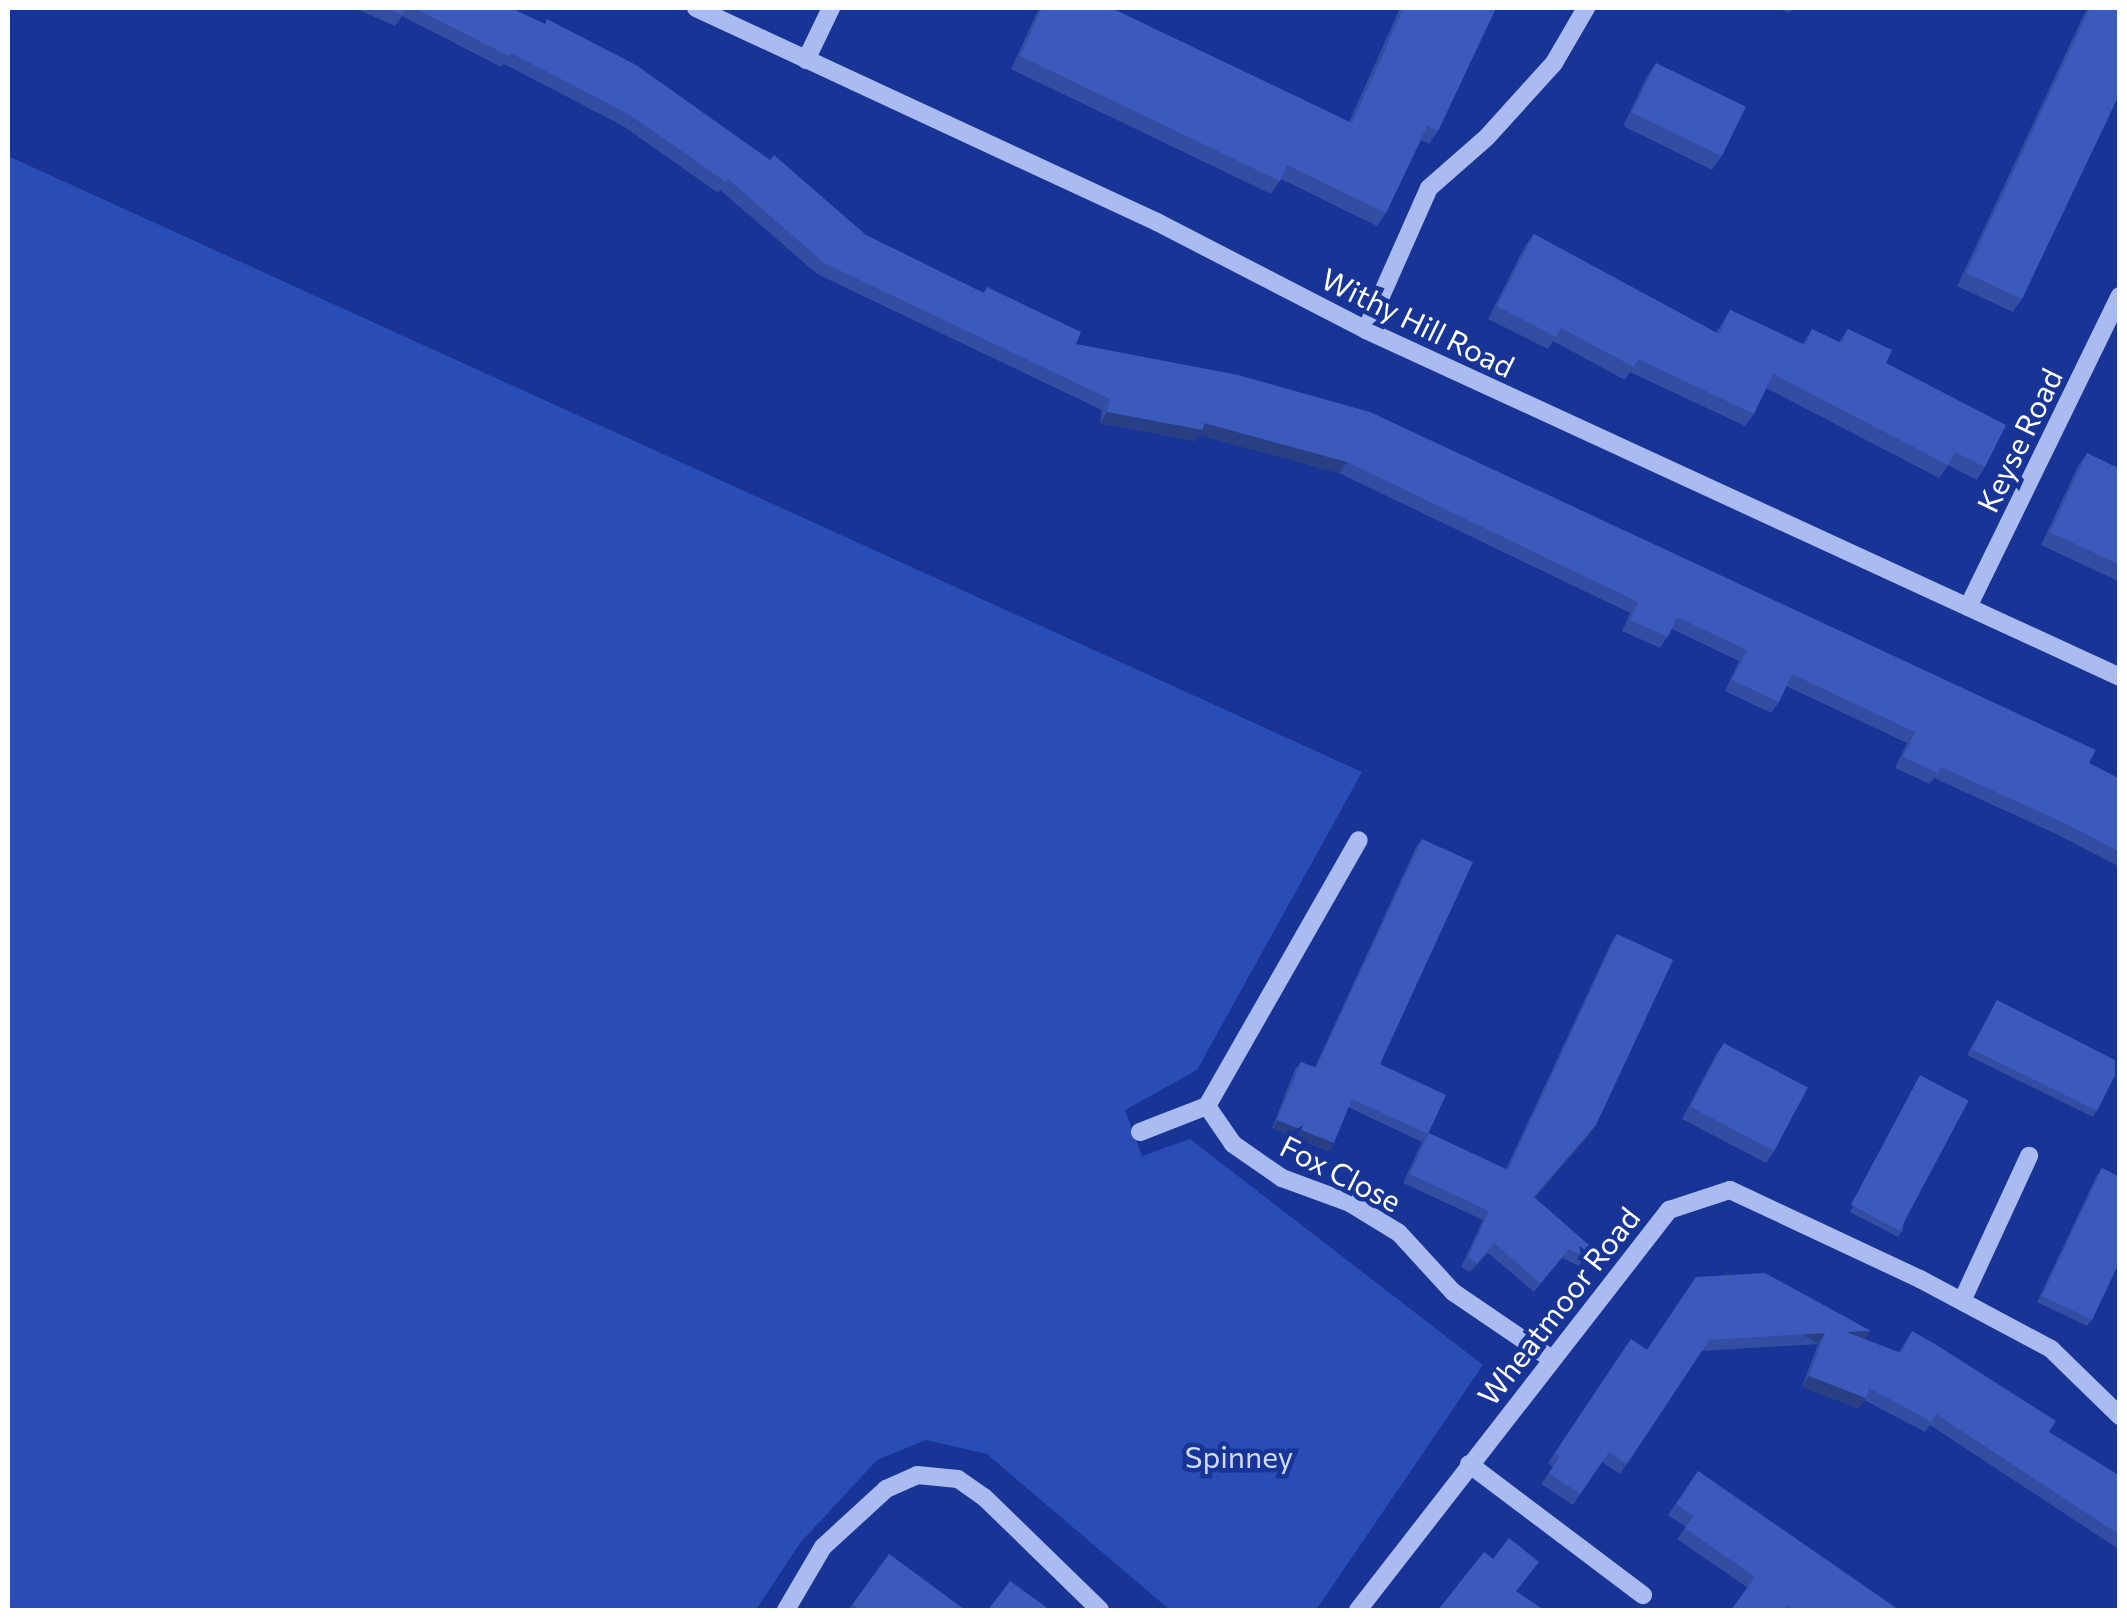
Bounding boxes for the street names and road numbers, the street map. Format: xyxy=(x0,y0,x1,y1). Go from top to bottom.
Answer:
street label: Withy Hill Road xyxy=(1316,260,1520,384)
street label: Keyse Road xyxy=(1969,362,2069,518)
street label: Fox Close xyxy=(1275,1127,1407,1219)
street label: Wheatmoor Road xyxy=(1470,1200,1646,1412)

